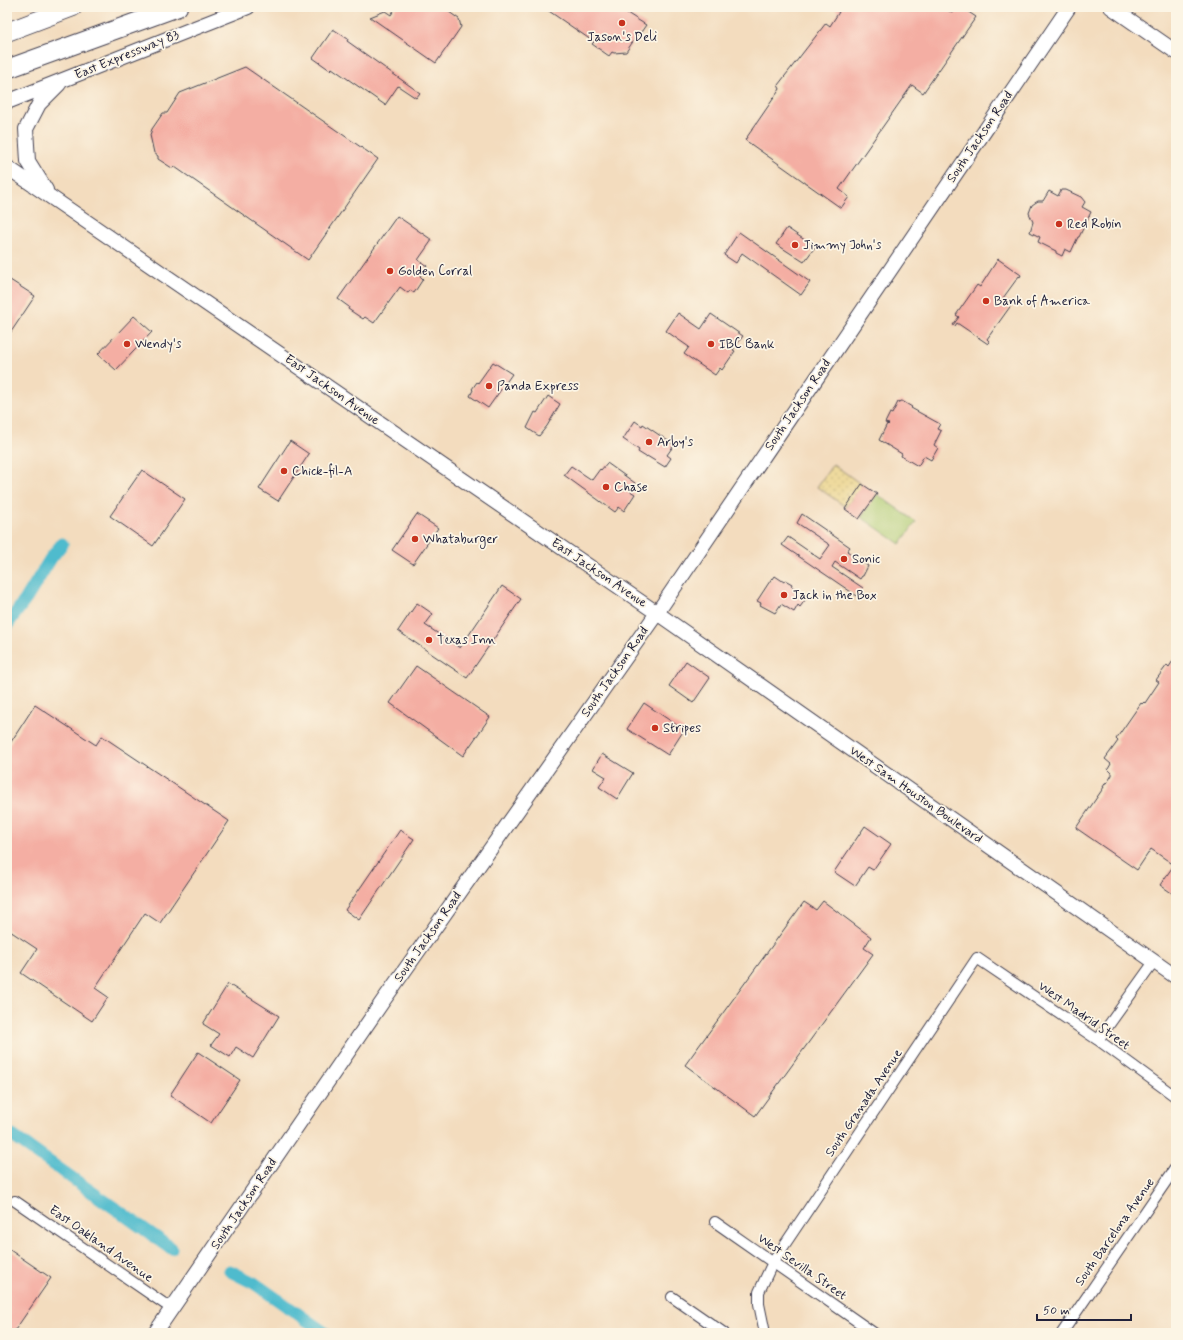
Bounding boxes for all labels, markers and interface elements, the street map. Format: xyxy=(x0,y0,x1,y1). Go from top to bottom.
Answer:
marker: Jason's Deli xyxy=(617,18,627,28)
street label: East Expressway 83 xyxy=(72,26,182,84)
place label: Jason's Deli xyxy=(587,29,657,46)
street label: South Jackson Road xyxy=(943,88,1017,186)
place label: Red Robin xyxy=(1067,216,1122,233)
marker: Red Robin xyxy=(1054,219,1064,229)
place label: Jimmy John's xyxy=(803,237,882,254)
marker: Jimmy John's xyxy=(790,240,800,250)
place label: Golden Corral xyxy=(398,263,472,280)
marker: Golden Corral xyxy=(385,266,395,276)
place label: Bank of America xyxy=(994,293,1090,310)
marker: Bank of America xyxy=(981,296,991,306)
place label: Wendy's xyxy=(135,336,182,353)
place label: IBC Bank xyxy=(719,336,775,353)
marker: Wendy's xyxy=(122,339,132,349)
marker: IBC Bank xyxy=(706,339,716,349)
street label: East Jackson Avenue xyxy=(281,351,383,429)
street label: South Jackson Road xyxy=(761,356,835,454)
place label: Panda Express xyxy=(497,378,579,395)
marker: Panda Express xyxy=(484,381,494,391)
place label: Arby's xyxy=(657,434,693,451)
marker: Arby's xyxy=(644,437,654,447)
place label: Chick-fil-A xyxy=(292,463,352,480)
marker: Chick-fil-A xyxy=(279,466,289,476)
place label: Chase xyxy=(614,479,648,496)
marker: Chase xyxy=(601,482,611,492)
place label: Whataburger xyxy=(423,531,498,549)
marker: Whataburger xyxy=(410,534,420,544)
street label: East Jackson Avenue xyxy=(548,535,650,611)
place label: Sonic xyxy=(852,551,880,568)
marker: Sonic xyxy=(839,554,849,564)
place label: Jack in the Box xyxy=(792,587,877,604)
marker: Jack in the Box xyxy=(779,590,789,600)
street label: South Jackson Road xyxy=(577,623,653,721)
place label: Texas Inn xyxy=(437,632,496,649)
marker: Texas Inn xyxy=(424,635,434,645)
place label: Stripes xyxy=(663,720,701,737)
marker: Stripes xyxy=(650,723,660,733)
street label: West Sam Houston Boulevard xyxy=(846,742,986,848)
street label: South Jackson Road xyxy=(390,888,466,986)
street label: West Madrid Street xyxy=(1035,978,1133,1054)
street label: South Granada Avenue xyxy=(822,1046,906,1160)
street label: South Jackson Road xyxy=(207,1155,281,1253)
street label: South Barcelona Avenue xyxy=(1071,1175,1159,1289)
street label: East Oakland Avenue xyxy=(46,1202,156,1286)
street label: West Sevilla Street xyxy=(754,1230,850,1304)
scale bar xyxy=(1037,1296,1131,1322)
text: 50 m xyxy=(1043,1303,1070,1319)

